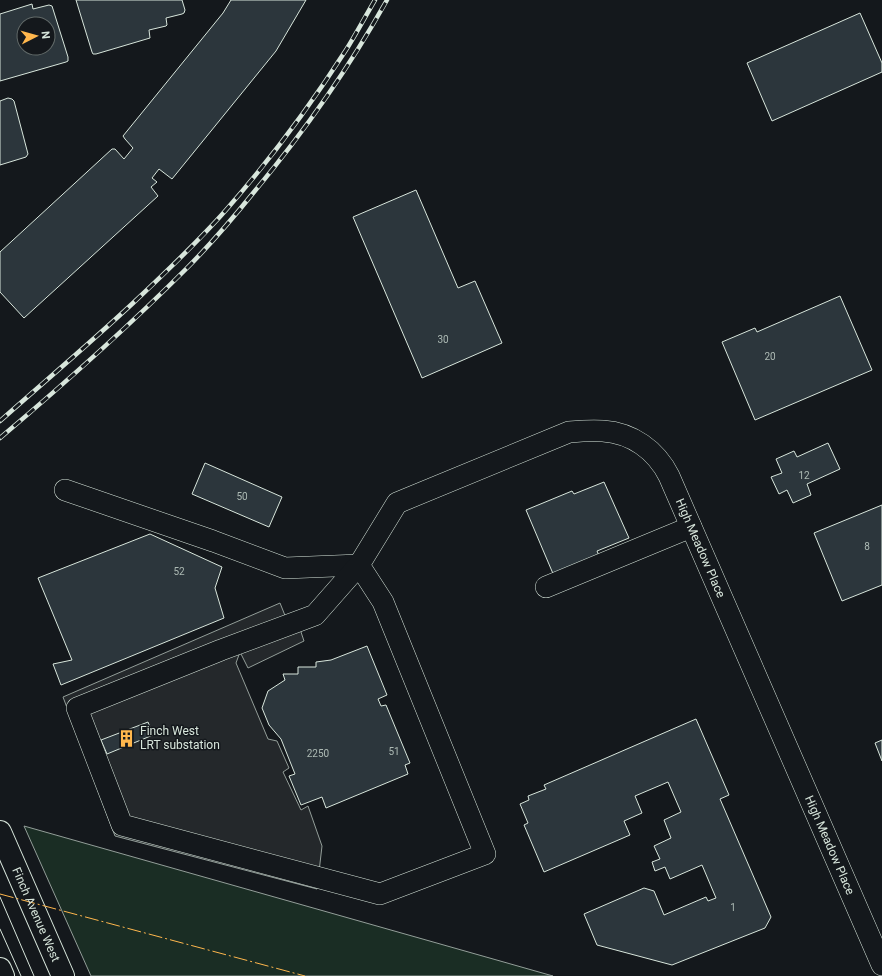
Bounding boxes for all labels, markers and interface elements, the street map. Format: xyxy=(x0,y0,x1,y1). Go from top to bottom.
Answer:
north arrow xyxy=(16,16,56,56)
text: N xyxy=(39,30,52,40)
house number: 30 xyxy=(437,334,449,345)
house number: 20 xyxy=(764,351,776,362)
house number: 12 xyxy=(798,470,810,481)
house number: 50 xyxy=(236,491,248,502)
street label: High Meadow Place xyxy=(673,496,728,600)
house number: 8 xyxy=(864,541,870,552)
house number: 52 xyxy=(173,566,185,577)
place label: Finch West LRT substation xyxy=(140,724,220,752)
building icon: Finch West LRT substation xyxy=(117,728,137,748)
house number: 51 xyxy=(388,746,400,757)
house number: 2250 xyxy=(307,748,330,759)
street label: High Meadow Place xyxy=(802,793,857,897)
street label: Finch Avenue West xyxy=(9,865,63,964)
house number: 1 xyxy=(730,902,736,913)

